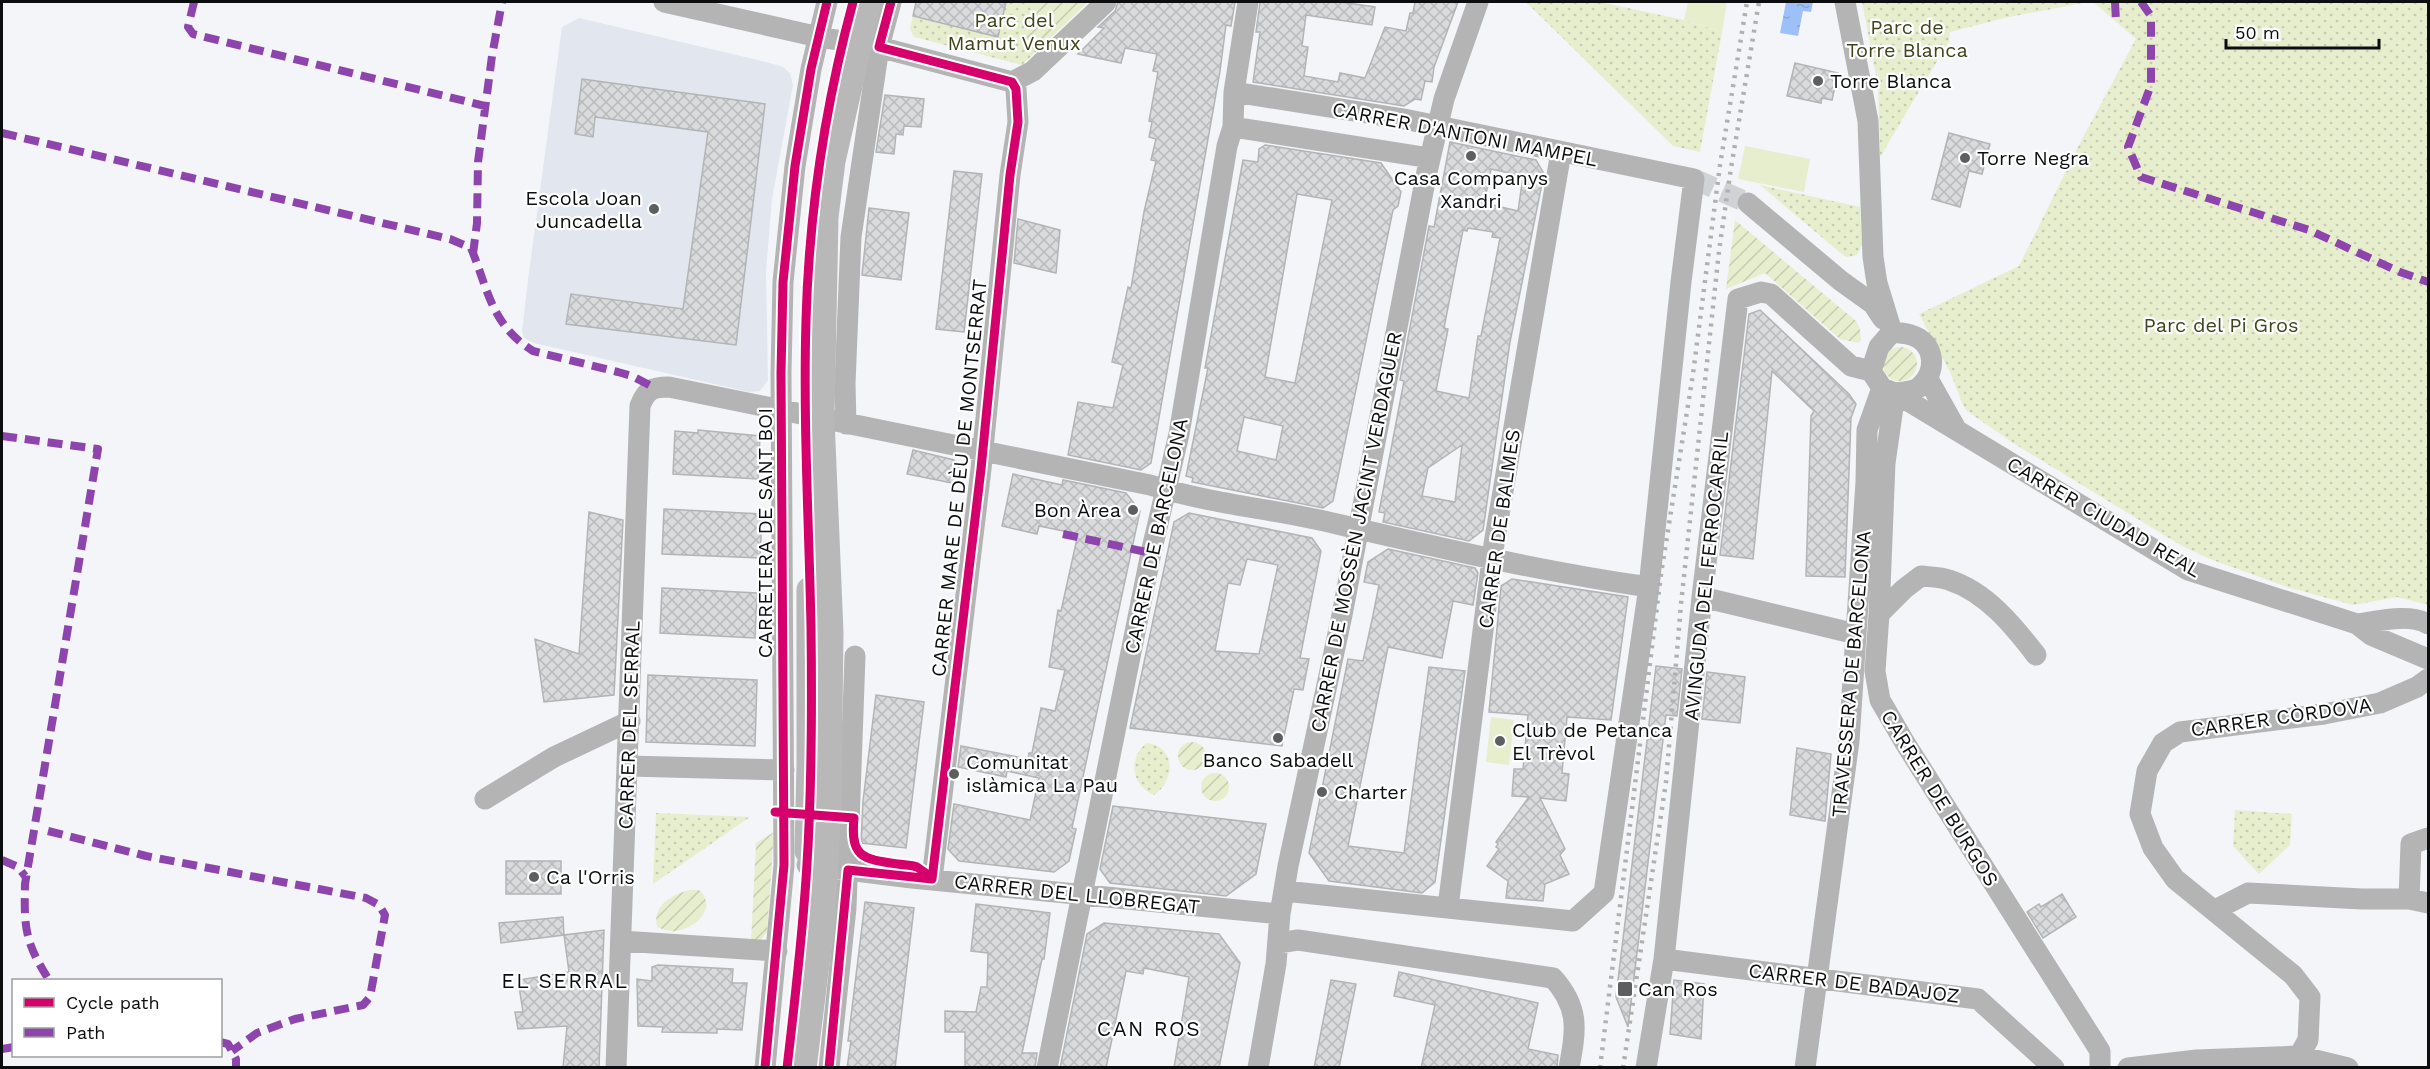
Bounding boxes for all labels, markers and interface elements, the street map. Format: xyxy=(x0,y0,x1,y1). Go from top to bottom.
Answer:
park label: Parc del Mamut Venux xyxy=(947,8,1081,55)
scale bar xyxy=(2226,12,2379,50)
park label: Parc de Torre Blanca xyxy=(1846,15,1968,62)
text: 50 m xyxy=(2235,22,2280,43)
place label: Torre Blanca xyxy=(1830,69,1952,93)
marker: Torre Blanca xyxy=(1811,74,1825,88)
street label: CARRER D'ANTONI MAMPEL xyxy=(1330,96,1600,172)
place label: Torre Negra xyxy=(1977,146,2089,170)
marker: Casa Companys Xandri xyxy=(1464,149,1478,163)
marker: Torre Negra xyxy=(1958,151,1972,165)
place label: Casa Companys Xandri xyxy=(1394,166,1548,213)
place label: Escola Joan Juncadella xyxy=(525,186,642,233)
marker: Escola Joan Juncadella xyxy=(647,202,661,216)
street label: CARRER MARE DE DÈU DE MONTSERRAT xyxy=(926,278,992,678)
park label: Parc del Pi Gros xyxy=(2144,313,2298,337)
street label: CARRER DE MOSSÈN JACINT VERDAGUER xyxy=(1305,329,1407,735)
street label: CARRETERA DE SANT BOI xyxy=(753,408,777,658)
street label: CARRER DE BARCELONA xyxy=(1119,416,1193,656)
street label: CARRER DE BALMES xyxy=(1473,428,1525,630)
street label: AVINGUDA DEL FERROCARRIL xyxy=(1679,430,1733,722)
street label: CARRER CIUDAD REAL xyxy=(2003,452,2205,582)
place label: Bon Àrea xyxy=(1034,498,1121,522)
marker: Bon Àrea xyxy=(1126,503,1140,517)
street label: TRAVESSERA DE BARCELONA xyxy=(1826,529,1876,819)
street label: CARRER DEL SERRAL xyxy=(613,620,645,830)
street label: CARRER CÒRDOVA xyxy=(2189,692,2373,742)
street label: CARRER DE BURGOS xyxy=(1876,706,2004,890)
place label: Club de Petanca El Trèvol xyxy=(1512,718,1672,765)
marker: Banco Sabadell xyxy=(1271,731,1285,745)
marker: Club de Petanca El Trèvol xyxy=(1493,734,1507,748)
place label: Banco Sabadell xyxy=(1203,748,1353,772)
place label: Comunitat islàmica La Pau xyxy=(966,750,1118,797)
marker: Comunitat islàmica La Pau xyxy=(947,767,961,781)
place label: Charter xyxy=(1334,780,1407,804)
marker: Charter xyxy=(1315,785,1329,799)
place label: Ca l'Orris xyxy=(546,865,635,889)
street label: CARRER DEL LLOBREGAT xyxy=(953,869,1201,919)
marker: Ca l'Orris xyxy=(527,870,541,884)
street label: CARRER DE BADAJOZ xyxy=(1747,958,1961,1008)
district label: EL SERRAL xyxy=(501,968,629,993)
place label: Can Ros xyxy=(1638,977,1718,1001)
legend xyxy=(12,979,222,1057)
marker: Can Ros xyxy=(1616,980,1634,998)
text: Cycle path xyxy=(66,992,160,1013)
district label: CAN ROS xyxy=(1097,1016,1201,1041)
text: Path xyxy=(66,1022,106,1043)

